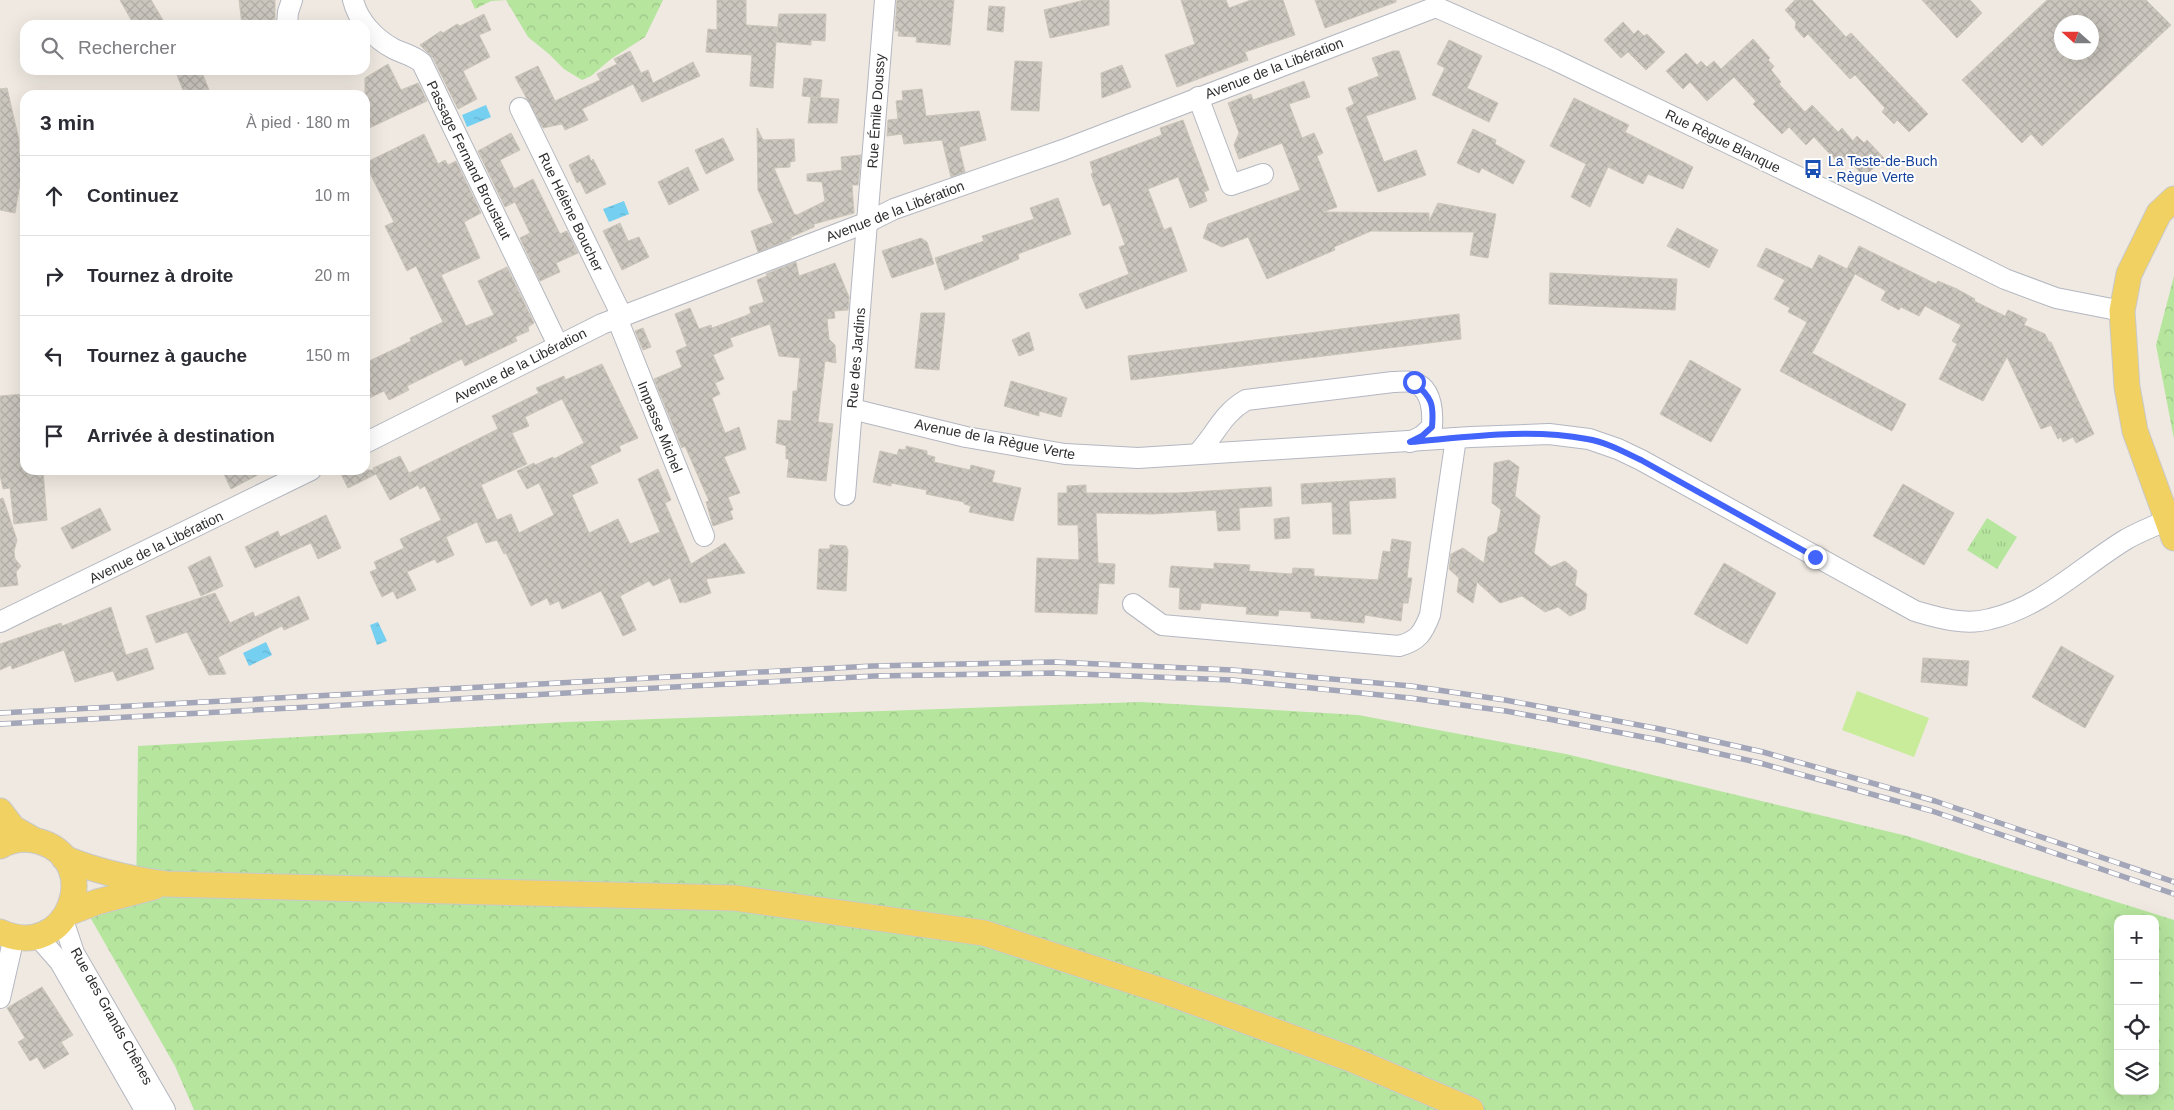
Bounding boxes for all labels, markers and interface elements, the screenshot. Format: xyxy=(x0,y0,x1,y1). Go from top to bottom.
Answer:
north arrow xyxy=(2054,15,2099,60)
search box xyxy=(20,20,370,75)
icon: search xyxy=(38,34,66,62)
street label: Avenue de la Libération xyxy=(1203,34,1345,102)
text: Rechercher xyxy=(78,37,176,58)
street label: Rue Émile Doussy xyxy=(864,53,888,169)
street label: Passage Fernand Broustaut xyxy=(424,78,514,242)
street label: Rue Règue Blanque xyxy=(1663,106,1783,176)
text: 3 min xyxy=(40,111,95,134)
text: À pied · 180 m xyxy=(246,114,350,131)
street label: Rue Hélène Boucher xyxy=(535,150,607,274)
place label: La Teste-de-Buch - Règue Verte xyxy=(1828,153,1937,185)
bus stop icon: La Teste-de-Buch - Règue Verte xyxy=(1802,158,1824,180)
street label: Avenue de la Libération xyxy=(824,177,966,245)
icon: ahead xyxy=(40,182,68,210)
text: Continuez xyxy=(87,185,179,206)
text: 10 m xyxy=(314,187,350,204)
icon: right xyxy=(40,262,68,290)
text: Tournez à droite xyxy=(87,265,233,286)
text: 20 m xyxy=(314,267,350,284)
street label: Rue des Jardins xyxy=(844,307,868,409)
street label: Avenue de la Libération xyxy=(451,325,589,405)
icon: left xyxy=(40,342,68,370)
text: Tournez à gauche xyxy=(87,345,247,366)
text: 150 m xyxy=(306,347,350,364)
route start xyxy=(1403,371,1426,394)
street label: Impasse Michel xyxy=(634,379,686,475)
street label: Avenue de la Règue Verte xyxy=(913,416,1077,462)
icon: arrive xyxy=(40,422,68,450)
text: Arrivée à destination xyxy=(87,425,275,446)
street label: Avenue de la Libération xyxy=(86,508,226,586)
route end xyxy=(1804,546,1827,569)
map controls xyxy=(2114,915,2159,1095)
button: + xyxy=(2114,915,2159,960)
street label: Rue des Grands Chênes xyxy=(68,945,156,1087)
button: − xyxy=(2114,960,2159,1005)
button: locate xyxy=(2114,1005,2159,1050)
button: layers xyxy=(2114,1050,2159,1095)

